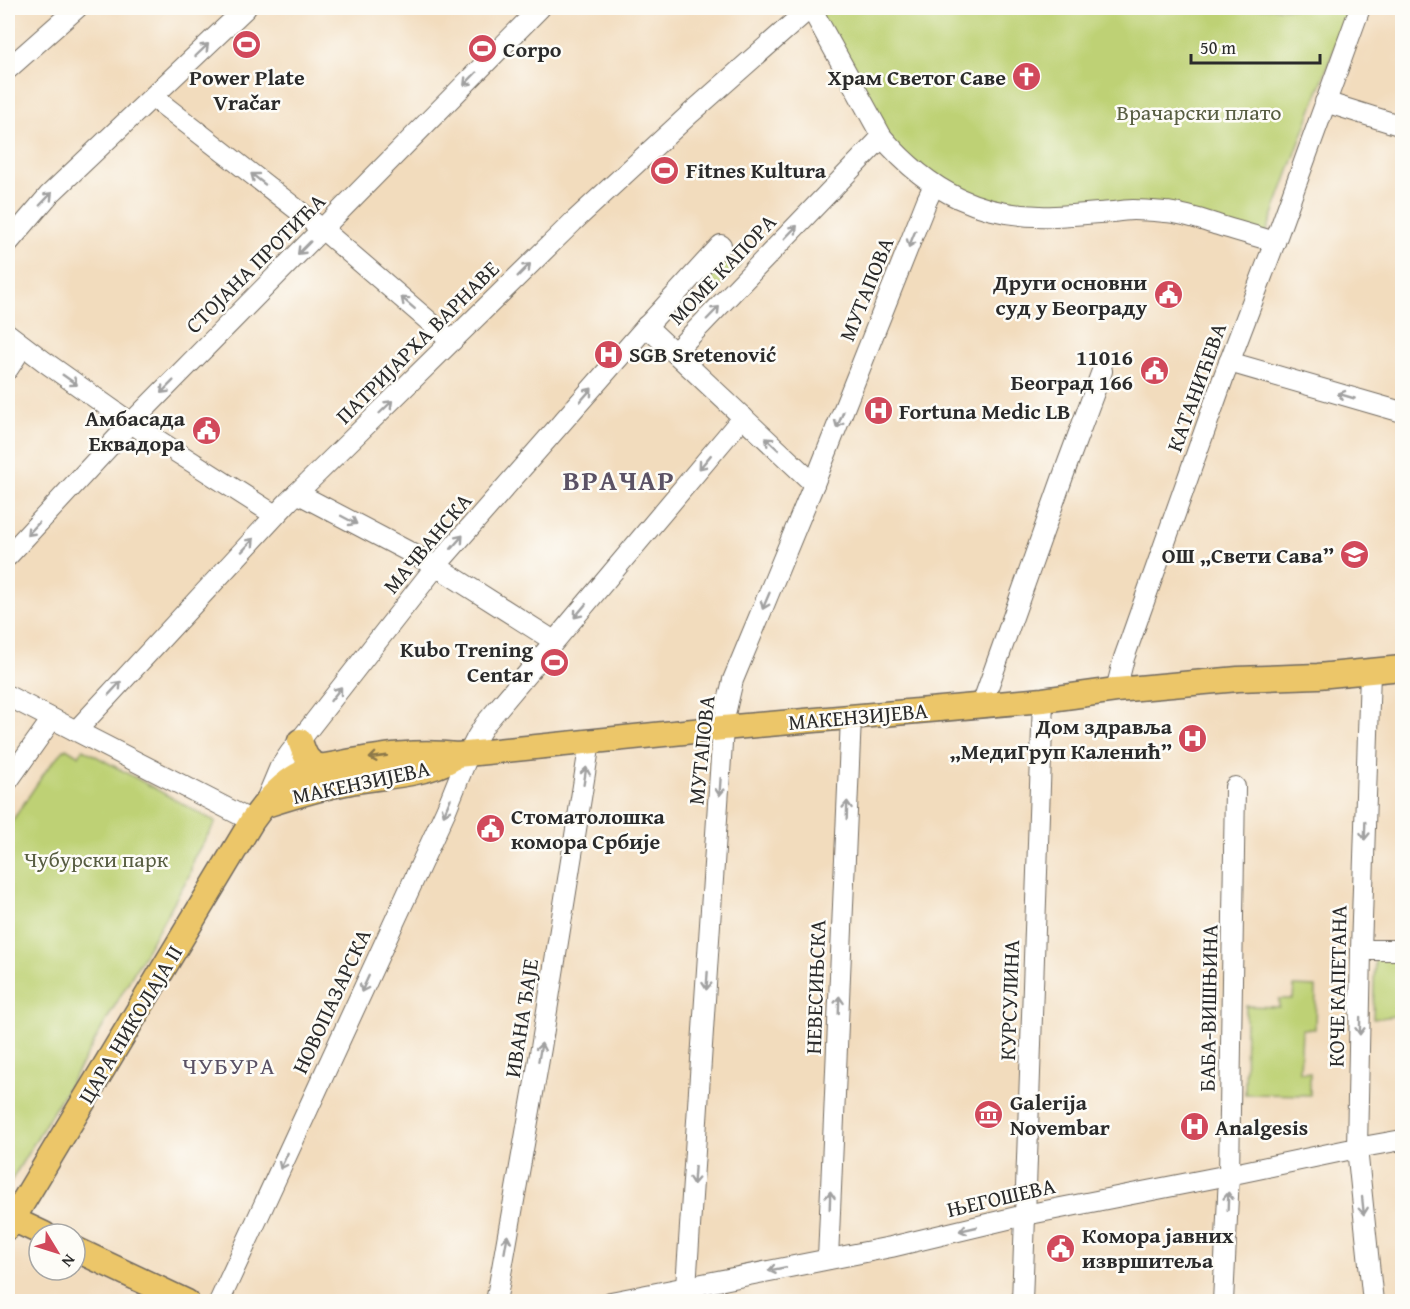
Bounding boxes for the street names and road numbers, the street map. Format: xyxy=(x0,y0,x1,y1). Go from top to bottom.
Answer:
street label: СТОЈАНА ПРОТИЋА xyxy=(178,185,333,340)
street label: МОМЕ КАПОРА xyxy=(661,206,784,332)
street label: МУТАПОВА xyxy=(831,232,902,346)
street label: ПАТРИЈАРХА ВАРНАВЕ xyxy=(328,253,506,431)
street label: КАТАНИЋЕВА xyxy=(1158,317,1234,456)
street label: МАЧВАНСКА xyxy=(375,485,479,601)
street label: МУТАПОВА xyxy=(679,693,723,806)
street label: МАКЕНЗИЈЕВА xyxy=(787,694,930,738)
street label: МАКЕНЗИЈЕВА xyxy=(289,752,433,812)
street label: КОЧЕ КАПЕТАНА xyxy=(1320,904,1354,1067)
street label: НЕВЕСИЊСКА xyxy=(797,919,833,1055)
street label: НОВОПАЗАРСКА xyxy=(283,923,379,1079)
street label: БАБА-ВИШЊИНА xyxy=(1191,923,1225,1092)
street label: КУРСУЛИНА xyxy=(991,938,1027,1061)
street label: ЦАРА НИКОЛАЈА II xyxy=(70,939,190,1109)
street label: ИВАНА ЂАЈЕ xyxy=(496,956,546,1080)
street label: ЊЕГОШЕВА xyxy=(944,1169,1059,1225)

